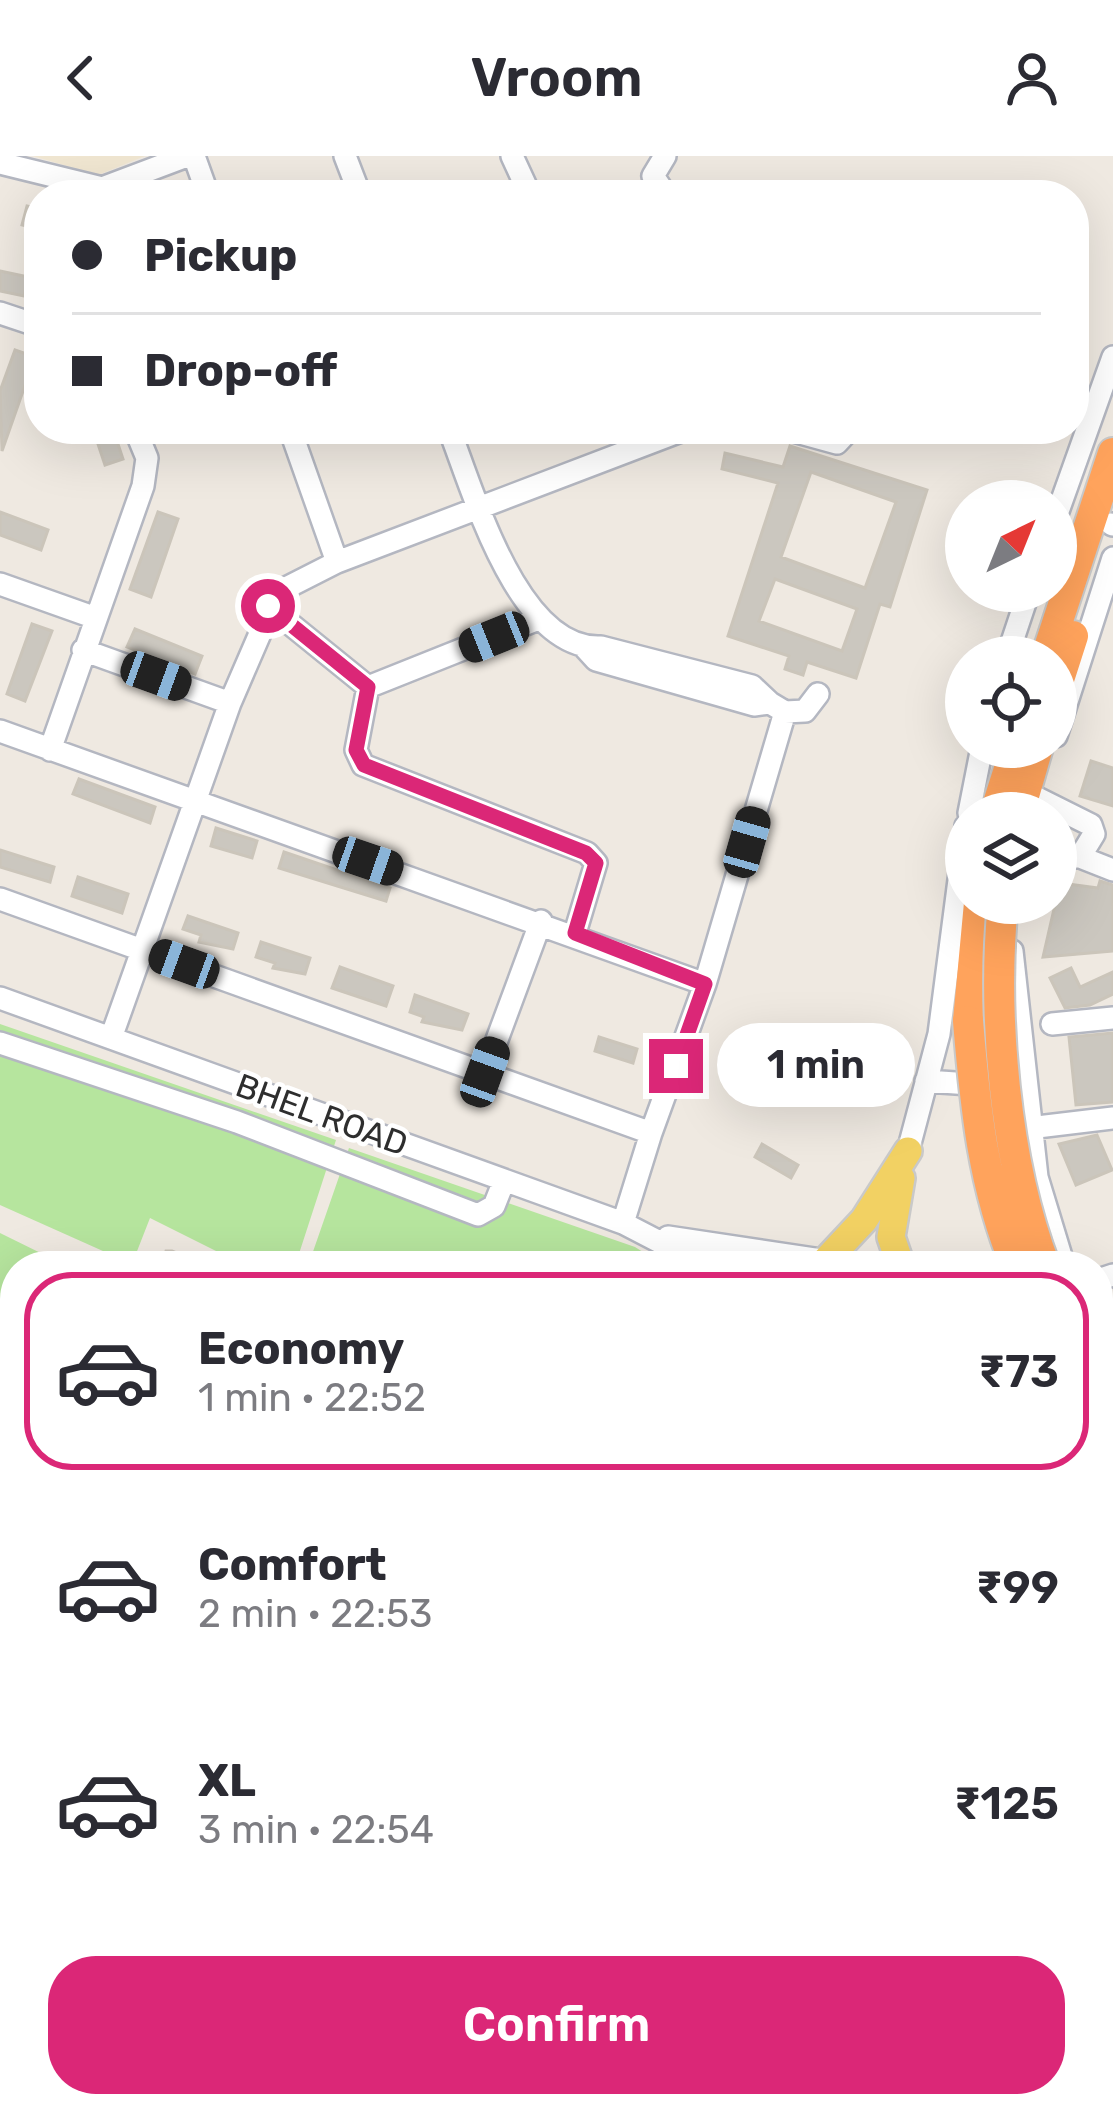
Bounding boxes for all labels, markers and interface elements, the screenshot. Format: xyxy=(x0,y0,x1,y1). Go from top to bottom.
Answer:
icon: back xyxy=(48,45,114,111)
icon: person xyxy=(999,45,1065,111)
text: Vroom xyxy=(470,46,643,110)
text: Pickup xyxy=(144,229,297,282)
text: Drop-off xyxy=(144,344,337,397)
north arrow xyxy=(945,480,1077,612)
map controls xyxy=(945,480,1077,924)
route start xyxy=(241,579,295,633)
car xyxy=(454,607,534,667)
button: locate xyxy=(945,636,1077,768)
car xyxy=(116,647,196,705)
button: layers xyxy=(945,792,1077,924)
car xyxy=(720,802,774,882)
car xyxy=(328,832,408,890)
car xyxy=(144,935,224,993)
callout: 1 min xyxy=(718,1024,916,1108)
car xyxy=(456,1032,514,1112)
route end xyxy=(649,1039,703,1093)
text: 1 min xyxy=(767,1042,865,1088)
street label: BHEL ROAD xyxy=(231,1065,413,1164)
icon: car xyxy=(54,1317,162,1425)
text: Economy xyxy=(198,1322,404,1375)
text: ₹73 xyxy=(978,1345,1059,1398)
text: 1 min · 22:52 xyxy=(198,1375,426,1421)
icon: car xyxy=(54,1533,162,1641)
text: Comfort xyxy=(198,1538,387,1591)
text: ₹99 xyxy=(976,1561,1059,1614)
text: 2 min · 22:53 xyxy=(198,1591,433,1637)
icon: car xyxy=(54,1749,162,1857)
text: XL xyxy=(198,1754,256,1807)
text: ₹125 xyxy=(954,1777,1059,1830)
text: 3 min · 22:54 xyxy=(198,1807,434,1853)
button: Confirm xyxy=(48,1956,1065,2094)

